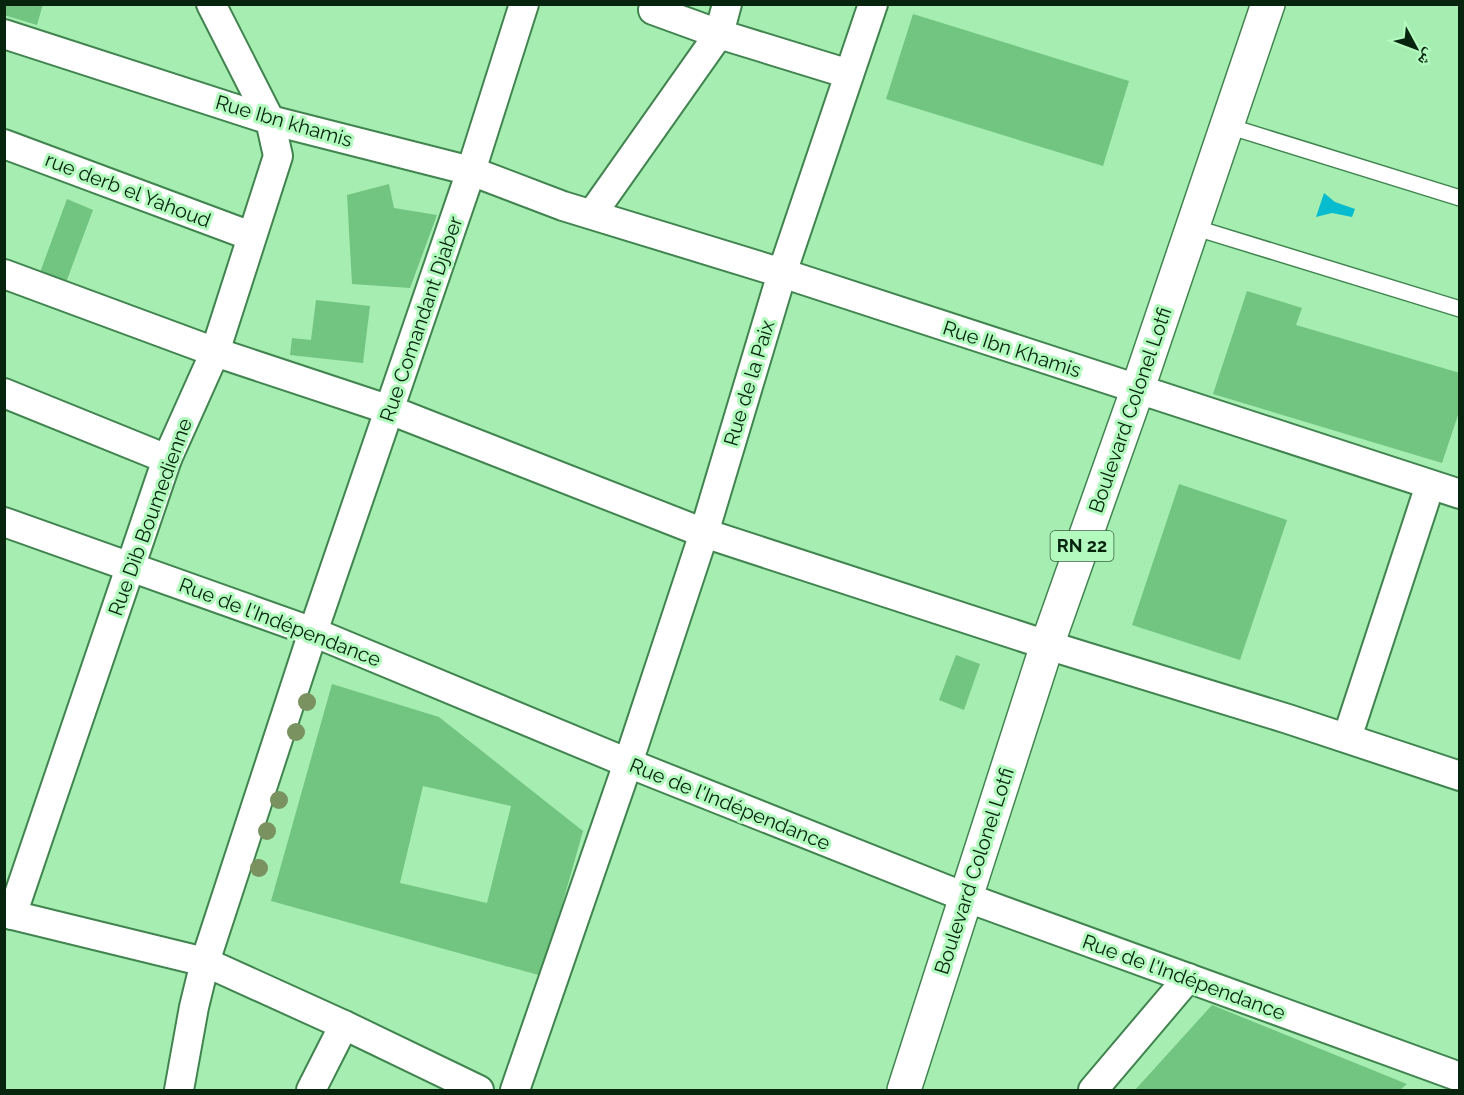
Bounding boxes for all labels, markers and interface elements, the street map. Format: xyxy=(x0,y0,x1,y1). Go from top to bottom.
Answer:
north arrow xyxy=(1386,18,1446,78)
text: ش xyxy=(1414,45,1440,70)
street label: Rue Ibn khamis xyxy=(213,90,355,152)
street label: rue derb el Yahoud xyxy=(42,147,214,233)
street label: Rue Comandant Djaber xyxy=(375,213,467,425)
street label: Boulevard Colonel Lotfi xyxy=(1084,304,1176,516)
street label: Rue Ibn Khamis xyxy=(940,315,1084,383)
street label: Rue de la Paix xyxy=(719,317,779,449)
street label: Rue Dib Boumedienne xyxy=(103,415,197,619)
road number: RN 22 xyxy=(1050,531,1114,561)
street label: Rue de l'Indépendance xyxy=(176,572,385,672)
street label: Rue de l'Indépendance xyxy=(626,753,834,855)
street label: Boulevard Colonel Lotfi xyxy=(929,765,1019,977)
street label: Rue de l'Indépendance xyxy=(1079,929,1289,1025)

